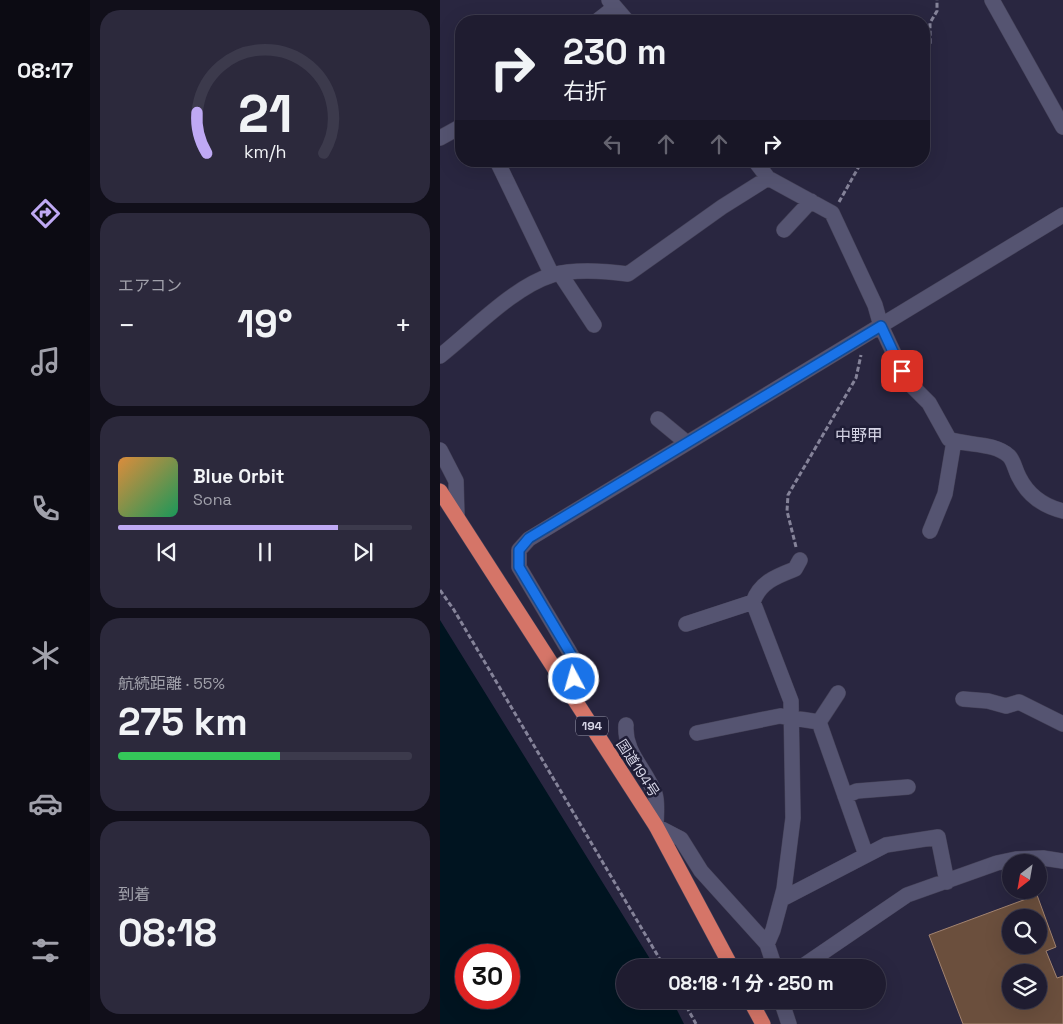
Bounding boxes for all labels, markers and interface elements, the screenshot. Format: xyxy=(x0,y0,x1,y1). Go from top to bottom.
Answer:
text: 230 m xyxy=(563,30,667,74)
icon: right xyxy=(480,35,545,100)
text: 08:17 xyxy=(17,56,73,84)
text: 右折 xyxy=(563,77,607,105)
text: 21 xyxy=(238,81,292,147)
icon: left xyxy=(599,130,627,158)
icon: ahead xyxy=(652,130,680,158)
icon: ahead xyxy=(705,130,733,158)
icon: right xyxy=(758,130,786,158)
text: km/h xyxy=(244,140,286,163)
icon: directions xyxy=(28,196,63,231)
text: エアコン xyxy=(118,275,182,296)
text: 19° xyxy=(237,300,293,348)
text: − xyxy=(118,307,135,343)
text: + xyxy=(395,307,412,343)
icon: music xyxy=(28,344,63,379)
pin xyxy=(881,350,923,392)
icon: arrive xyxy=(888,357,916,385)
district label: 中野甲 xyxy=(835,425,883,446)
text: Blue Orbit xyxy=(193,464,284,489)
text: Sona xyxy=(193,489,232,510)
icon: phone xyxy=(28,491,63,526)
icon: previous xyxy=(153,538,181,566)
icon: pause xyxy=(251,538,279,566)
icon: next xyxy=(349,538,377,566)
icon: climate xyxy=(28,638,63,673)
position arrow xyxy=(547,652,599,704)
text: 航続距離 · 55% xyxy=(118,673,225,694)
text: 275 km xyxy=(118,698,248,746)
road number: 194 xyxy=(576,716,608,736)
street label: 国道194号 xyxy=(613,736,663,800)
icon: car xyxy=(28,786,63,821)
north arrow xyxy=(1002,854,1048,899)
map controls xyxy=(1002,854,1047,1009)
text: 到着 xyxy=(118,884,150,905)
text: 08:18 xyxy=(118,909,217,957)
button: search xyxy=(1002,909,1047,954)
icon: filters xyxy=(28,933,63,968)
speed limit sign: 30 xyxy=(455,944,520,1009)
button: layers xyxy=(1002,964,1047,1009)
text: 08:18 · 1 分 · 250 m xyxy=(668,971,834,996)

